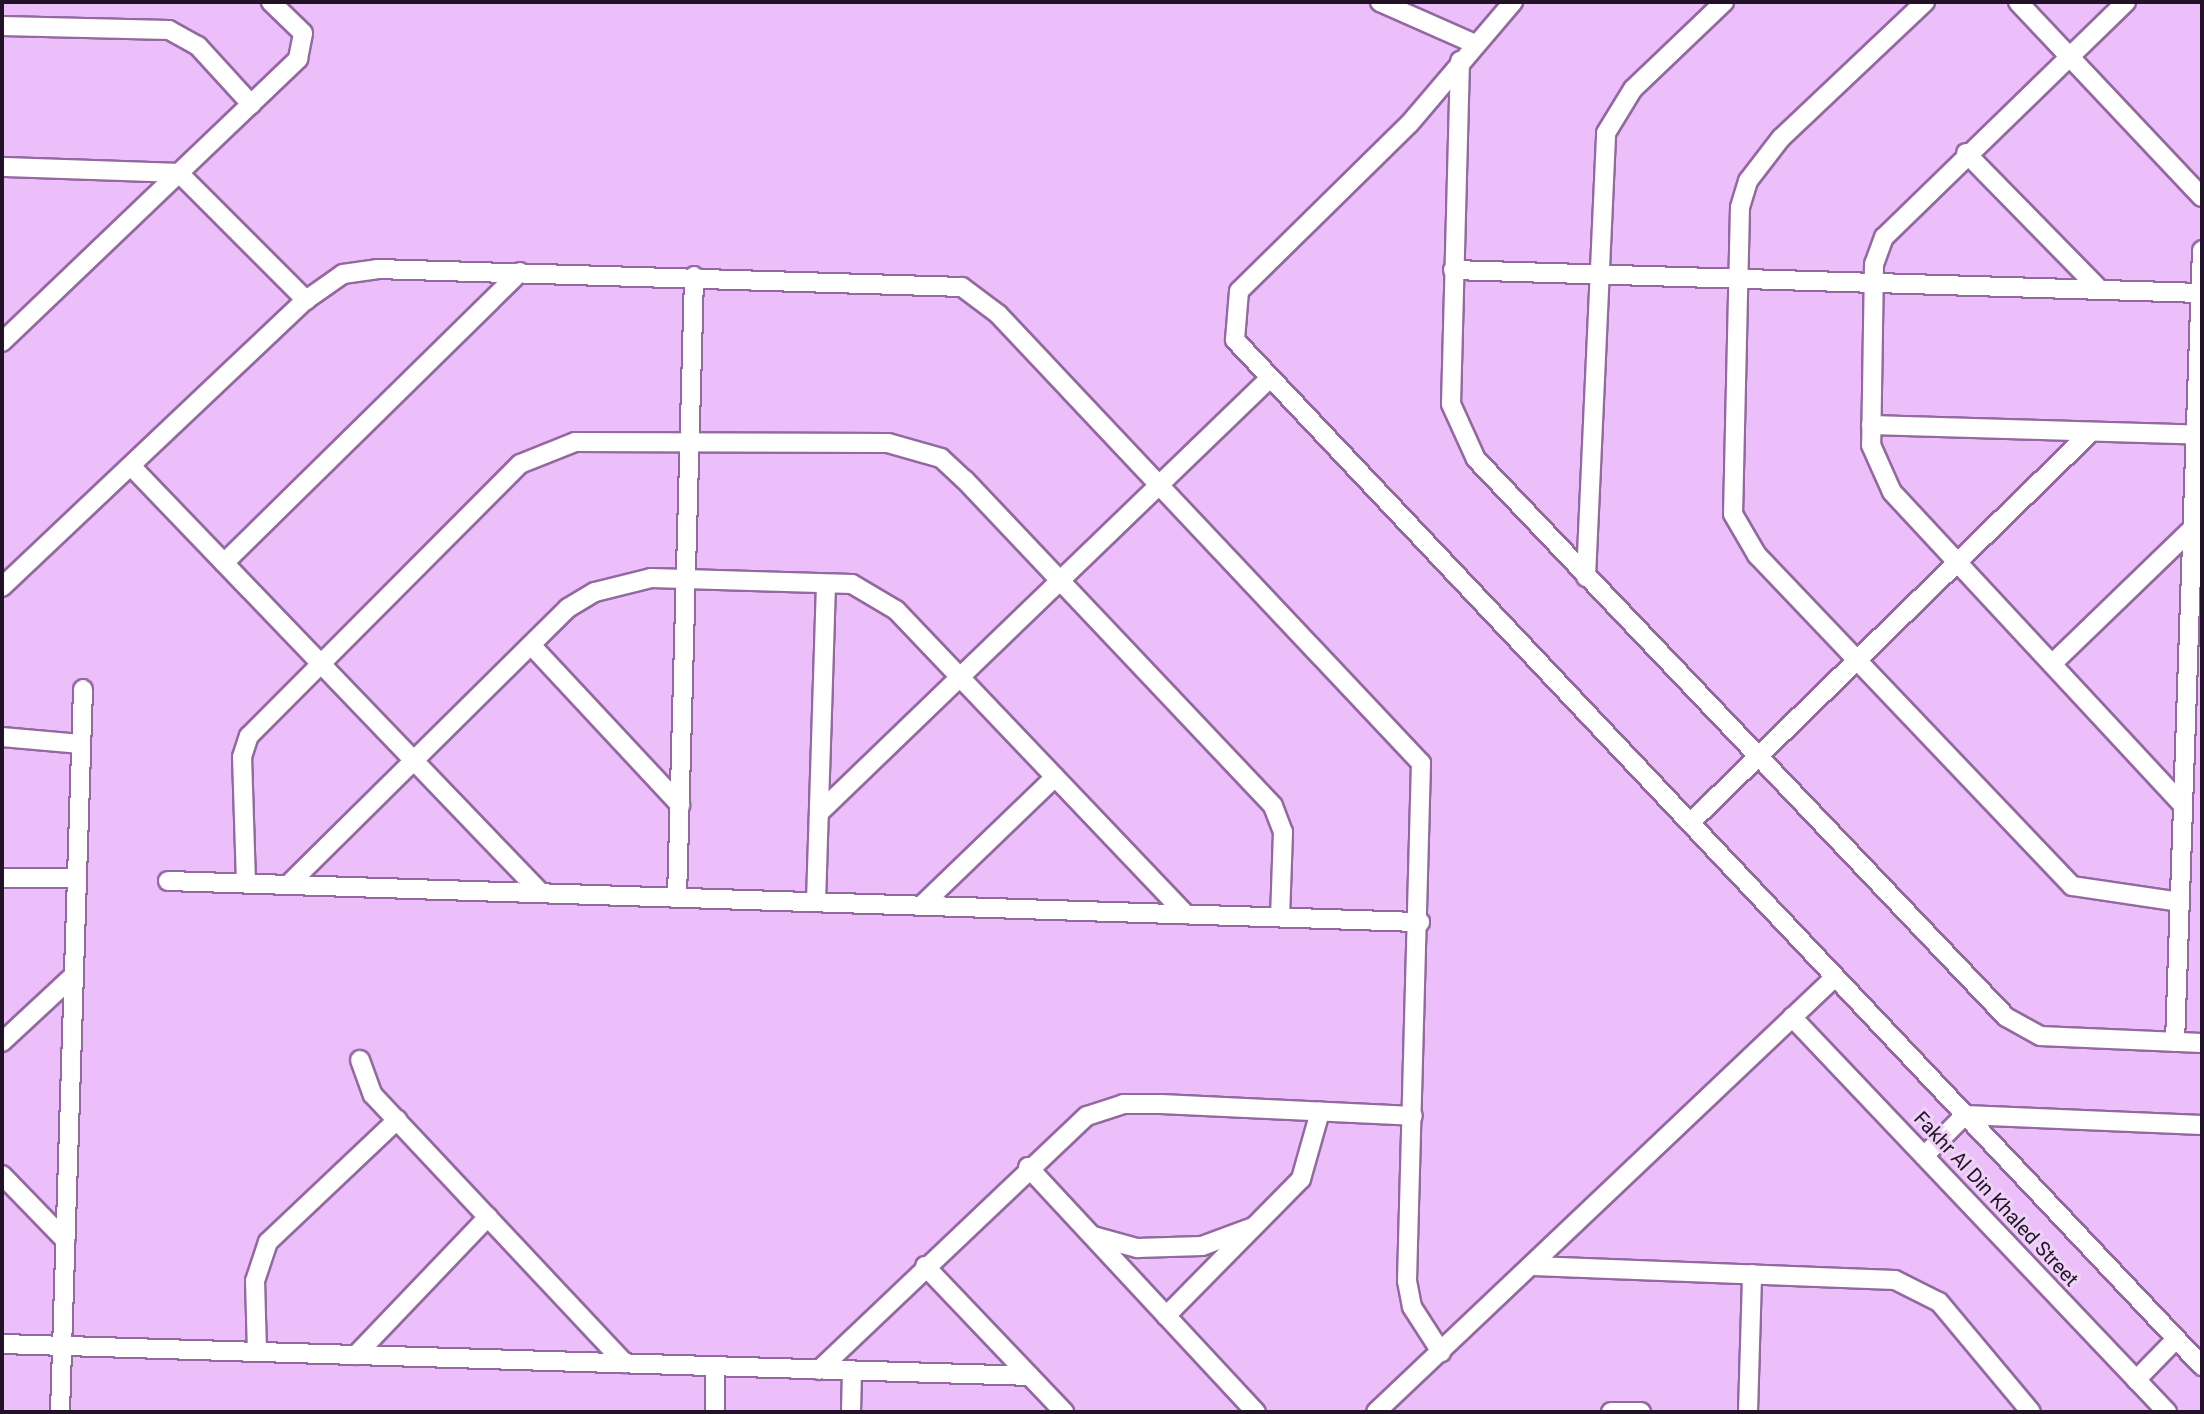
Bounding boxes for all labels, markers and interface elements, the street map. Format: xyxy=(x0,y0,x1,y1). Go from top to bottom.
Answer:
street label: Fakhr Al Din Khaled Street xyxy=(1909,1107,2083,1291)

